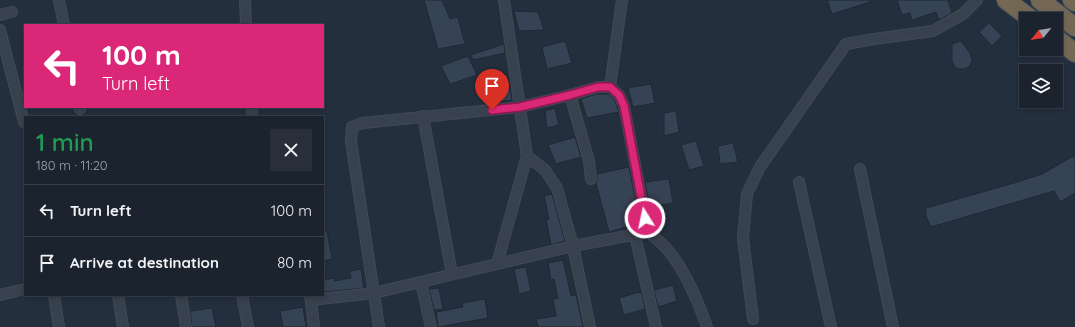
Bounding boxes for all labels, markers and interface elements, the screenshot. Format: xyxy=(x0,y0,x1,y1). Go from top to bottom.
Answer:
north arrow xyxy=(1019,12,1063,56)
map controls xyxy=(1019,12,1063,108)
text: 100 m xyxy=(102,37,181,72)
icon: left xyxy=(36,40,88,92)
button: layers xyxy=(1019,64,1063,108)
pin xyxy=(475,69,509,110)
text: Turn left xyxy=(102,72,170,95)
icon: arrive xyxy=(481,75,503,97)
text: 1 min xyxy=(36,127,94,157)
button: close xyxy=(270,129,312,171)
text: 180 m · 11:20 xyxy=(36,157,108,173)
position arrow xyxy=(624,197,666,239)
icon: left xyxy=(36,200,58,222)
text: Turn left xyxy=(70,201,132,220)
text: 100 m xyxy=(271,201,312,220)
icon: arrive xyxy=(36,252,58,274)
text: Arrive at destination xyxy=(70,253,219,272)
text: 80 m xyxy=(277,253,312,272)

